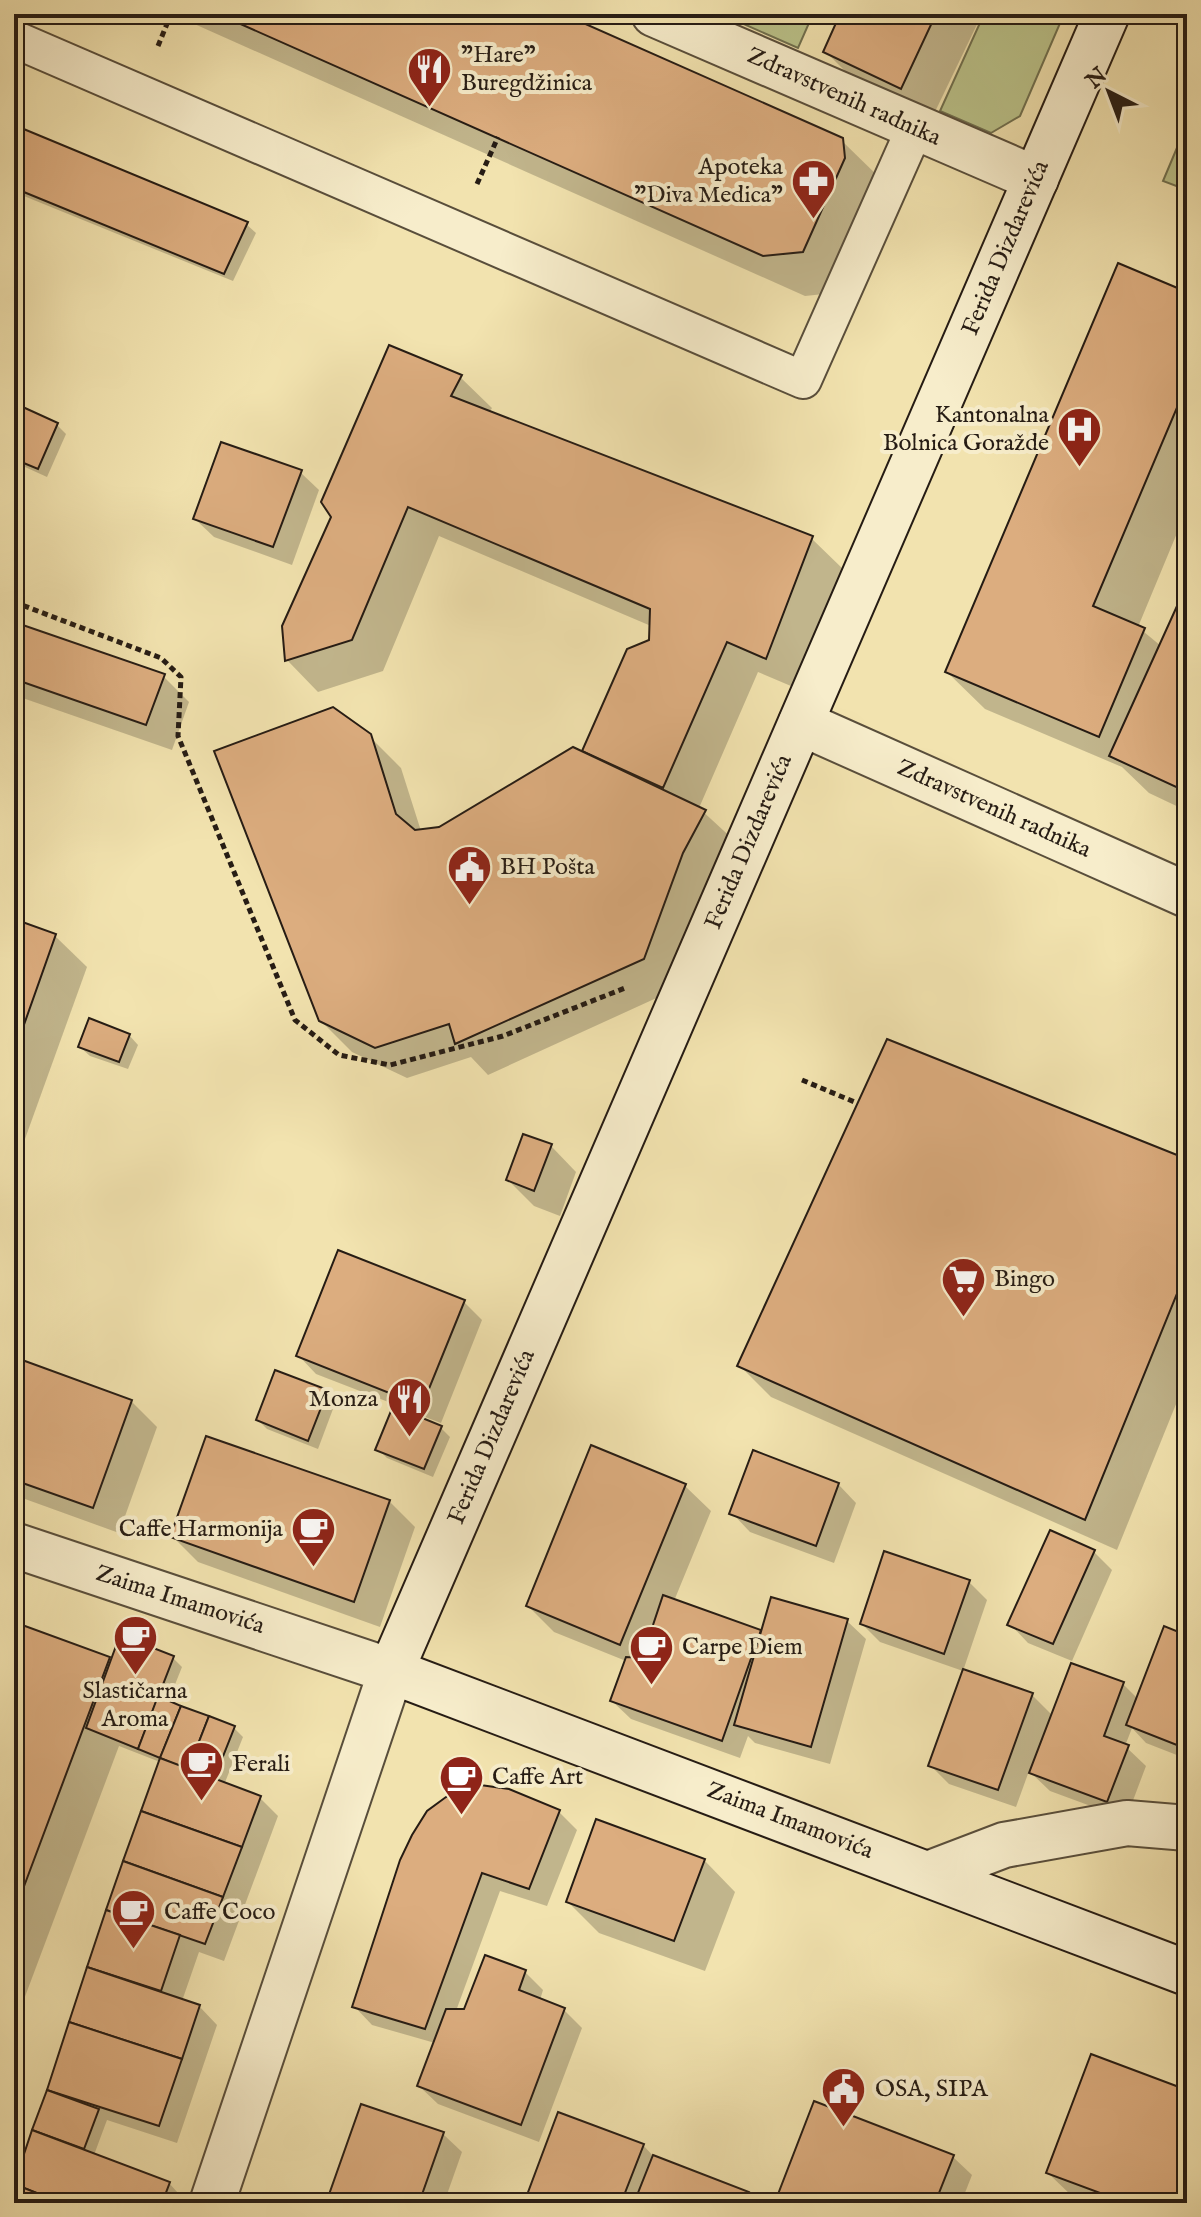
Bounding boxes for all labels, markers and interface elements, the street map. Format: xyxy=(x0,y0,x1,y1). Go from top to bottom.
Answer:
place label: "Hare" Buregdžinica xyxy=(461,40,593,99)
street label: Zdravstvenih radnika xyxy=(742,40,946,154)
restaurant icon: "Hare" Buregdžinica xyxy=(406,45,454,108)
north arrow xyxy=(1069,52,1149,132)
text: N xyxy=(1080,62,1113,96)
place label: Apoteka "Diva Medica" xyxy=(634,152,784,211)
street label: Ferida Dizdarevića xyxy=(955,155,1057,340)
pharmacy icon: Apoteka "Diva Medica" xyxy=(790,157,838,220)
place label: Kantonalna Bolnica Goražde xyxy=(883,400,1050,459)
hospital icon: Kantonalna Bolnica Goražde xyxy=(1056,405,1104,468)
street label: Ferida Dizdarevića xyxy=(698,749,800,934)
street label: Zdravstvenih radnika xyxy=(892,752,1096,866)
public building icon: BH Pošta xyxy=(445,843,493,906)
place label: BH Pošta xyxy=(500,852,596,883)
supermarket icon: Bingo xyxy=(939,1255,987,1318)
place label: Bingo xyxy=(994,1264,1055,1295)
street label: Ferida Dizdarevića xyxy=(441,1344,543,1529)
restaurant icon: Monza xyxy=(385,1375,433,1438)
place label: Monza xyxy=(309,1384,379,1415)
cafe icon: Caffe Harmonija xyxy=(290,1505,338,1568)
place label: Caffe Harmonija xyxy=(119,1514,284,1545)
street label: Zaima Imamovića xyxy=(92,1558,269,1642)
cafe icon: Slastičarna Aroma xyxy=(111,1613,159,1676)
cafe icon: Carpe Diem xyxy=(627,1623,675,1686)
place label: Carpe Diem xyxy=(682,1632,803,1663)
place label: Slastičarna Aroma xyxy=(83,1676,188,1735)
cafe icon: Ferali xyxy=(177,1740,225,1803)
place label: Ferali xyxy=(232,1749,290,1780)
cafe icon: Caffe Art xyxy=(437,1753,485,1816)
place label: Caffe Art xyxy=(492,1762,583,1793)
street label: Zaima Imamovića xyxy=(702,1775,878,1867)
cafe icon: Caffe Coco xyxy=(109,1888,157,1951)
place label: Caffe Coco xyxy=(164,1897,275,1928)
public building icon: OSA, SIPA xyxy=(820,2065,868,2128)
place label: OSA, SIPA xyxy=(875,2074,989,2105)

